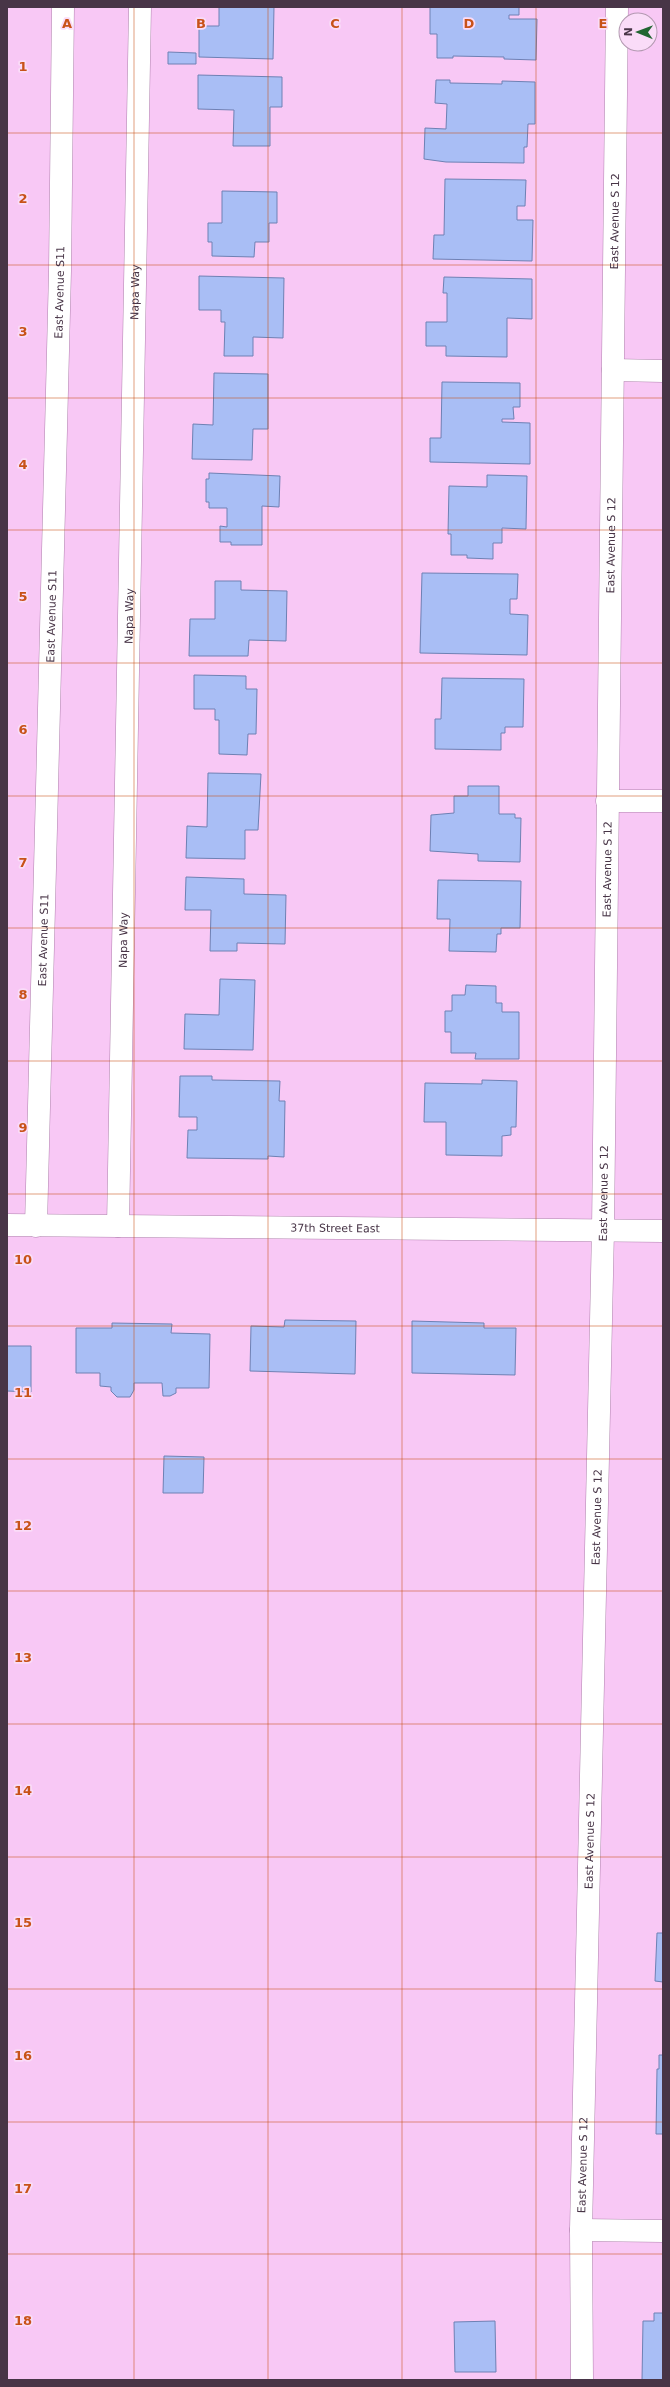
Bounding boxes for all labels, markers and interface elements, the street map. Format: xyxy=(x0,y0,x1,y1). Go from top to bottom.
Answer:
north arrow xyxy=(618,12,658,52)
text: A xyxy=(62,16,72,31)
text: B xyxy=(196,16,206,31)
text: C xyxy=(330,16,340,31)
text: D xyxy=(464,16,475,31)
text: E xyxy=(599,16,607,31)
text: N xyxy=(622,27,635,37)
text: 1 xyxy=(18,59,28,74)
street label: East Avenue S 12 xyxy=(607,173,622,269)
text: 2 xyxy=(18,191,28,206)
street label: East Avenue S11 xyxy=(52,246,67,339)
street label: Napa Way xyxy=(128,264,142,320)
text: 3 xyxy=(18,324,28,339)
text: 4 xyxy=(18,457,28,472)
street label: East Avenue S 12 xyxy=(604,497,618,593)
street label: East Avenue S11 xyxy=(44,570,59,663)
street label: Napa Way xyxy=(122,588,136,644)
text: 5 xyxy=(18,589,28,604)
text: 6 xyxy=(18,722,28,737)
street label: East Avenue S 12 xyxy=(600,821,614,917)
text: 7 xyxy=(18,855,28,870)
street label: East Avenue S11 xyxy=(36,894,51,987)
street label: Napa Way xyxy=(116,912,130,968)
text: 8 xyxy=(18,987,28,1002)
text: 9 xyxy=(18,1120,28,1135)
street label: East Avenue S 12 xyxy=(596,1145,610,1241)
street label: 37th Street East xyxy=(290,1221,380,1235)
text: 10 xyxy=(14,1252,32,1267)
text: 11 xyxy=(14,1385,32,1400)
street label: East Avenue S 12 xyxy=(589,1469,604,1565)
text: 12 xyxy=(14,1518,32,1533)
text: 13 xyxy=(14,1650,32,1665)
text: 14 xyxy=(14,1783,32,1798)
street label: East Avenue S 12 xyxy=(582,1793,597,1889)
text: 15 xyxy=(14,1915,32,1930)
text: 16 xyxy=(14,2048,32,2063)
street label: East Avenue S 12 xyxy=(575,2117,590,2213)
text: 17 xyxy=(14,2181,32,2196)
text: 18 xyxy=(14,2313,32,2328)

